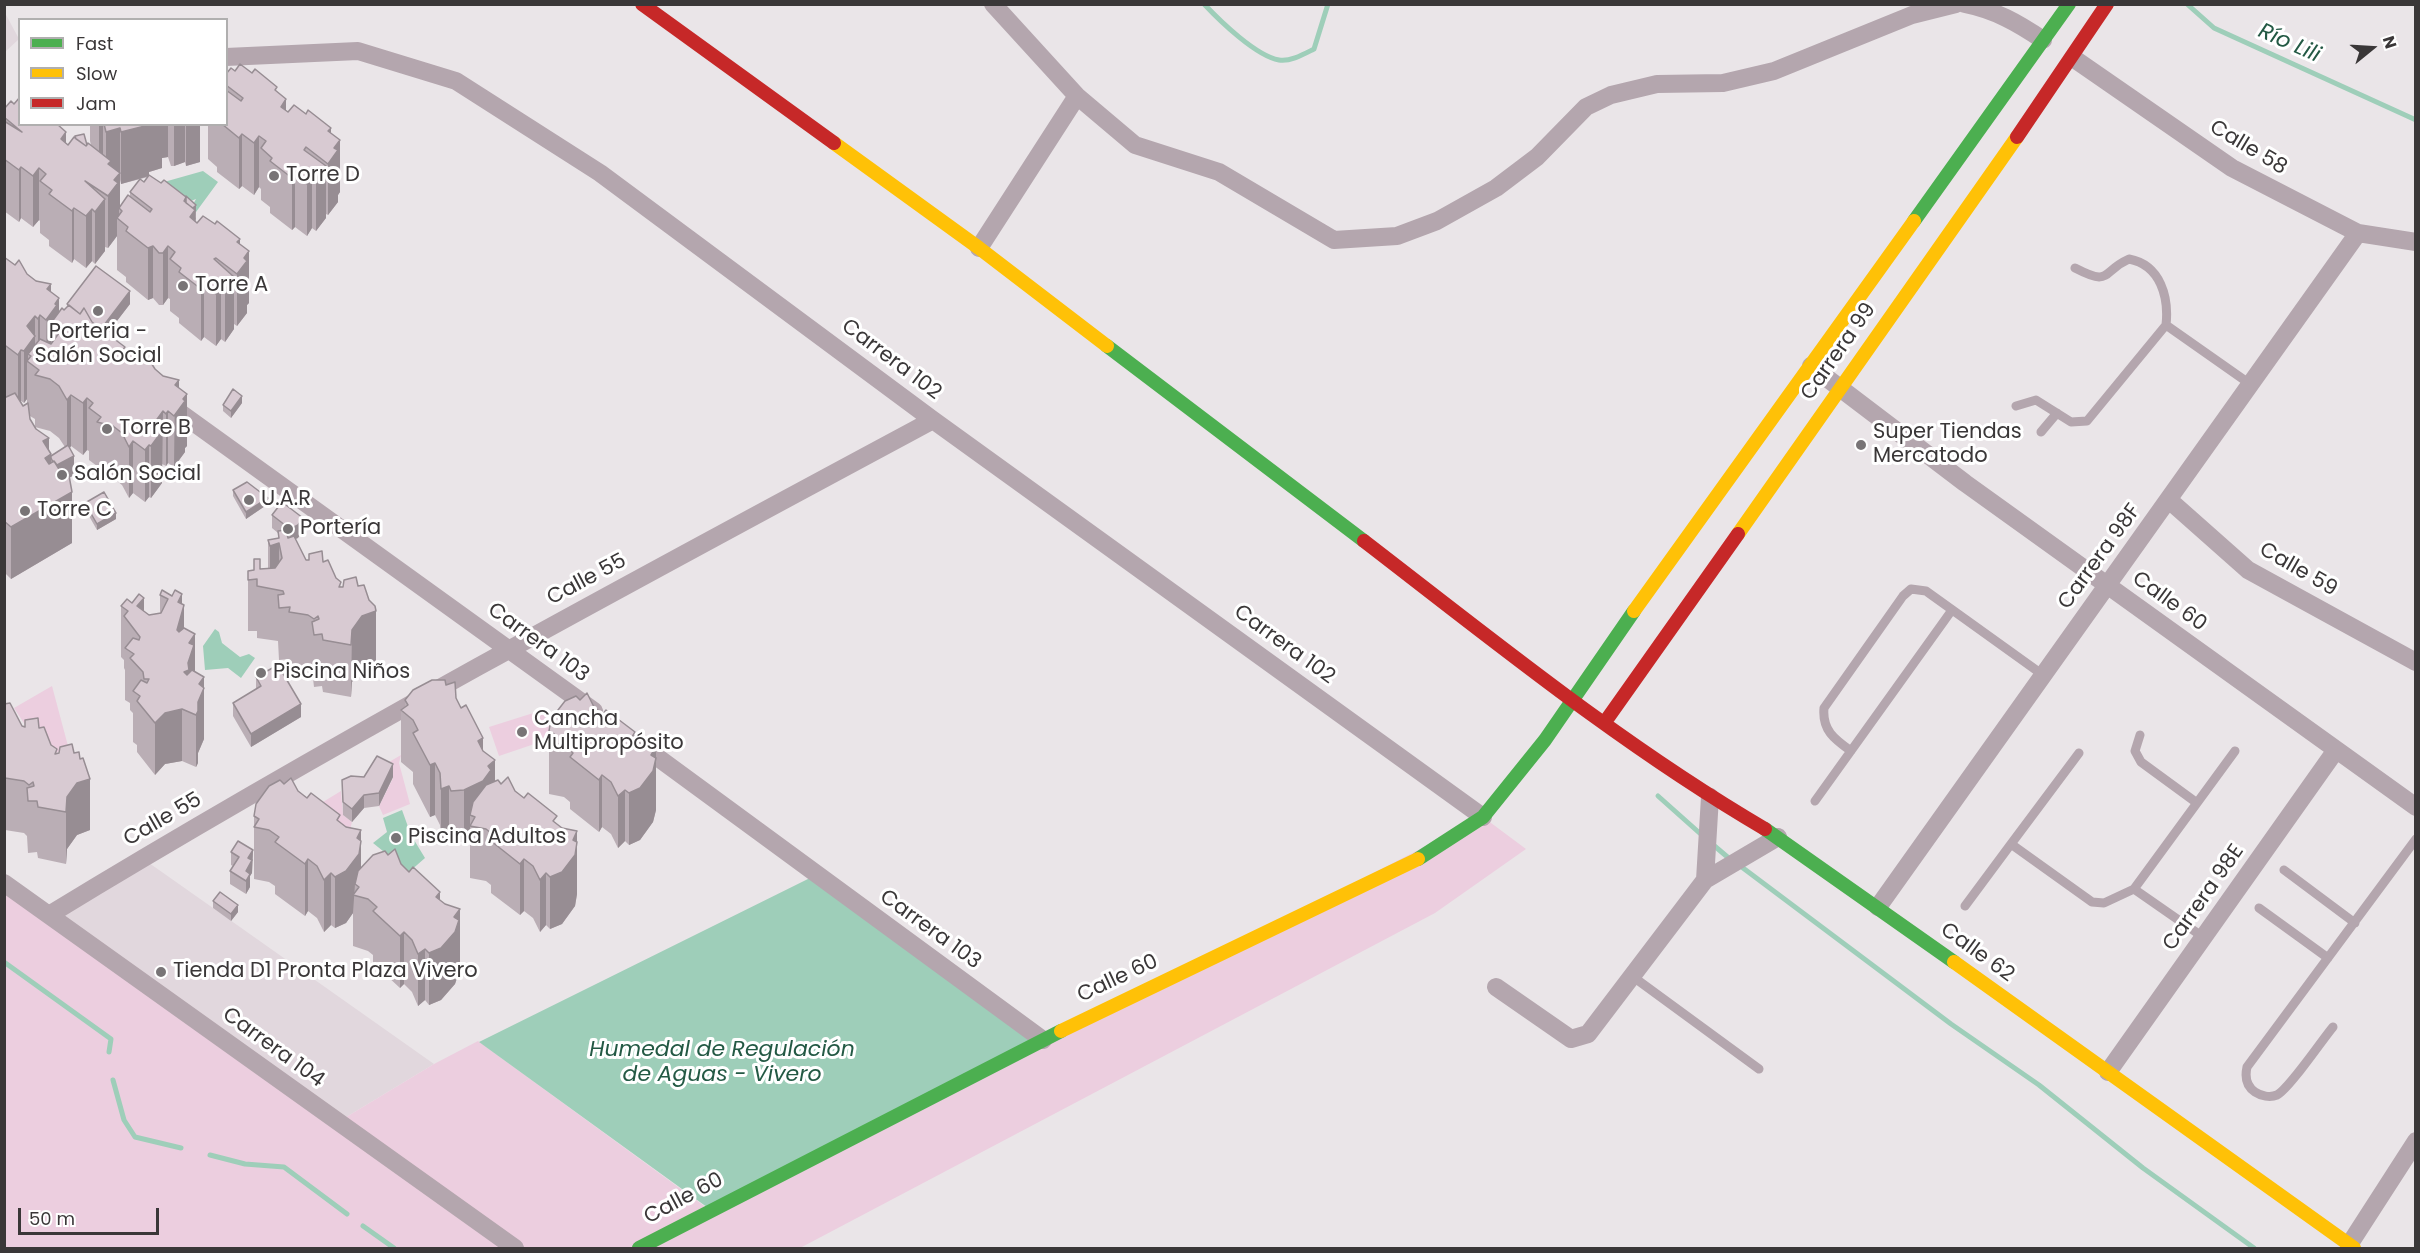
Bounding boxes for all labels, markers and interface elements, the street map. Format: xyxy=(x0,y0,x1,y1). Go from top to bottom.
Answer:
legend xyxy=(18,18,228,126)
north arrow xyxy=(2342,18,2402,78)
water label: Río Lili xyxy=(2254,19,2324,69)
text: Fast xyxy=(76,31,113,56)
text: N xyxy=(2377,33,2402,52)
text: Slow xyxy=(76,61,117,86)
text: Jam xyxy=(76,91,116,116)
street label: Calle 58 xyxy=(2205,115,2291,181)
place label: Torre D xyxy=(286,163,360,189)
marker: Torre D xyxy=(267,169,281,183)
place label: Torre A xyxy=(195,273,268,299)
marker: Torre A xyxy=(176,279,190,293)
street label: Carrera 99 xyxy=(1796,298,1882,406)
marker: Porteria - Salón Social xyxy=(91,304,105,318)
street label: Carrera 102 xyxy=(836,314,946,406)
place label: Porteria - Salón Social xyxy=(34,320,162,370)
place label: Torre B xyxy=(119,416,191,442)
place label: Super Tiendas Mercatodo xyxy=(1873,420,2022,470)
marker: Torre B xyxy=(100,422,114,436)
marker: Super Tiendas Mercatodo xyxy=(1854,438,1868,452)
place label: Salón Social xyxy=(74,462,201,488)
marker: Salón Social xyxy=(55,468,69,482)
place label: U.A.R xyxy=(261,487,311,513)
marker: U.A.R xyxy=(242,493,256,507)
place label: Torre C xyxy=(37,498,112,524)
street label: Carrera 98F xyxy=(2053,500,2147,614)
marker: Torre C xyxy=(18,504,32,518)
place label: Portería xyxy=(300,516,381,542)
marker: Portería xyxy=(281,522,295,536)
street label: Calle 59 xyxy=(2255,538,2341,602)
street label: Calle 55 xyxy=(543,549,631,611)
street label: Calle 60 xyxy=(2127,567,2211,637)
street label: Carrera 103 xyxy=(482,598,594,688)
street label: Carrera 102 xyxy=(1229,600,1339,690)
place label: Piscina Niños xyxy=(273,660,410,686)
marker: Piscina Niños xyxy=(254,666,268,680)
place label: Cancha Multipropósito xyxy=(534,707,684,757)
marker: Cancha Multipropósito xyxy=(515,725,529,739)
street label: Calle 55 xyxy=(120,788,206,852)
place label: Piscina Adultos xyxy=(408,825,566,851)
marker: Piscina Adultos xyxy=(389,831,403,845)
street label: Carrera 98E xyxy=(2158,840,2250,956)
street label: Carrera 103 xyxy=(874,885,986,975)
street label: Calle 62 xyxy=(1935,918,2019,988)
street label: Calle 60 xyxy=(1074,949,1162,1009)
place label: Tienda D1 Pronta Plaza Vivero xyxy=(173,959,478,985)
marker: Tienda D1 Pronta Plaza Vivero xyxy=(154,965,168,979)
street label: Carrera 104 xyxy=(217,1003,329,1093)
water label: Humedal de Regulación de Aguas - Vivero xyxy=(589,1037,855,1088)
street label: Calle 60 xyxy=(640,1168,728,1230)
scale bar xyxy=(21,1196,162,1234)
text: 50 m xyxy=(29,1206,75,1231)

